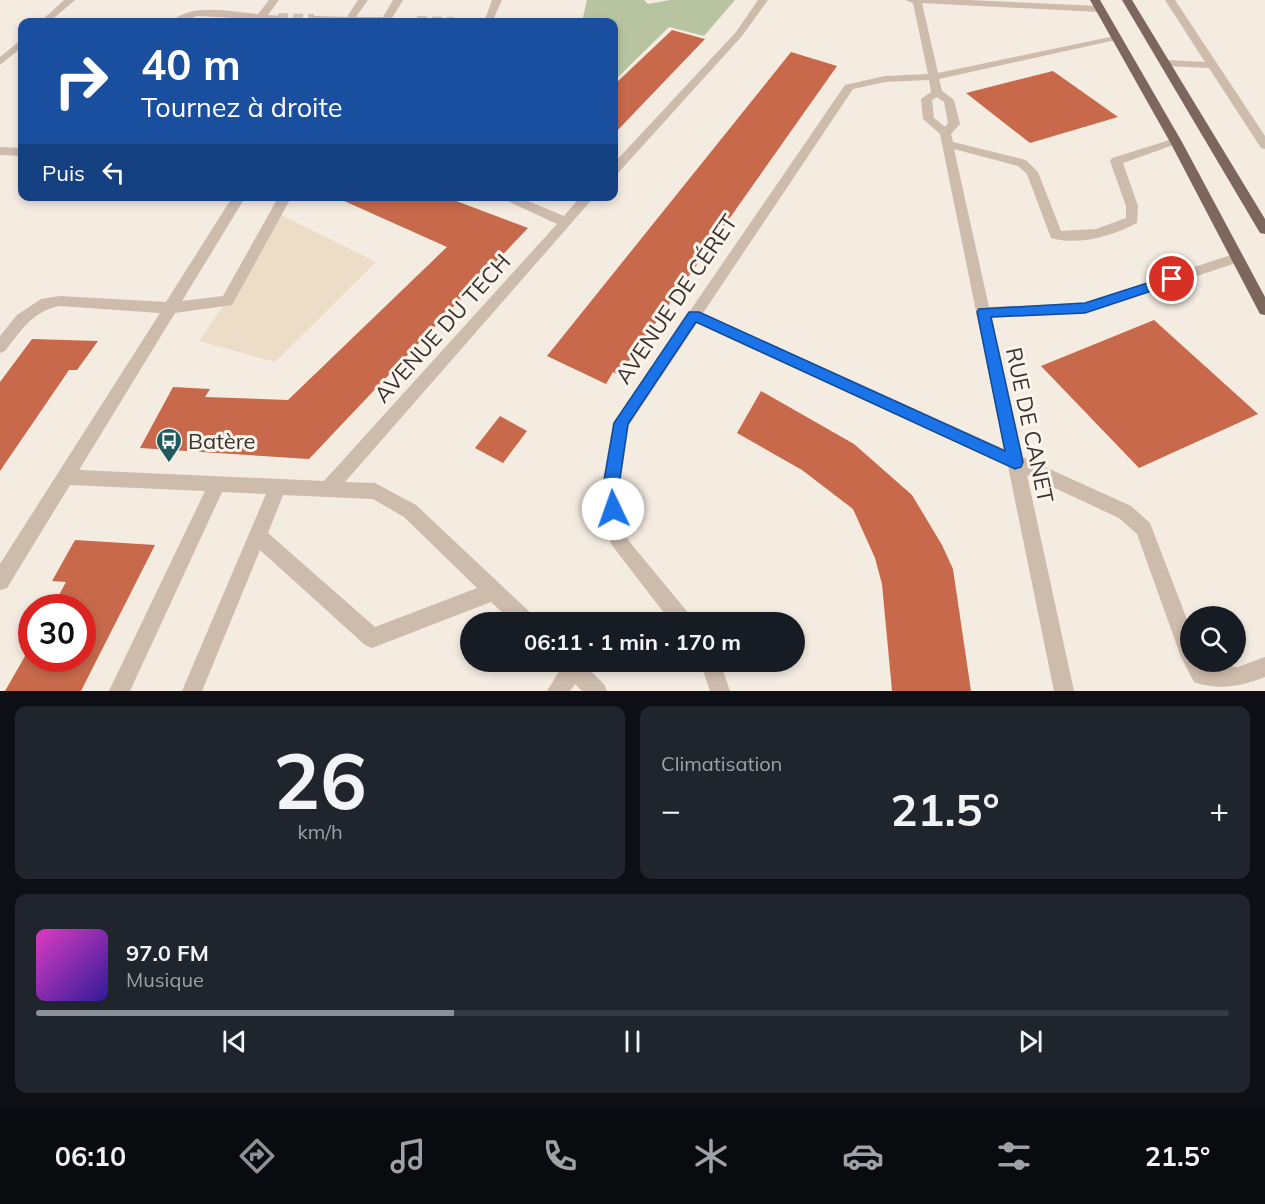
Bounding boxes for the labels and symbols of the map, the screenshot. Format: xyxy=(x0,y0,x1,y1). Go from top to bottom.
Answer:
street label: AVENUE DE CÉRET xyxy=(609,209,743,389)
street label: AVENUE DU TECH xyxy=(368,248,516,408)
pin xyxy=(1146,253,1197,304)
street label: RUE DE CANET xyxy=(1000,345,1060,505)
bus stop icon: Batère xyxy=(154,426,184,464)
place label: Batère xyxy=(188,427,256,455)
position arrow xyxy=(581,477,645,541)
speed limit sign: 30 xyxy=(18,594,96,672)

